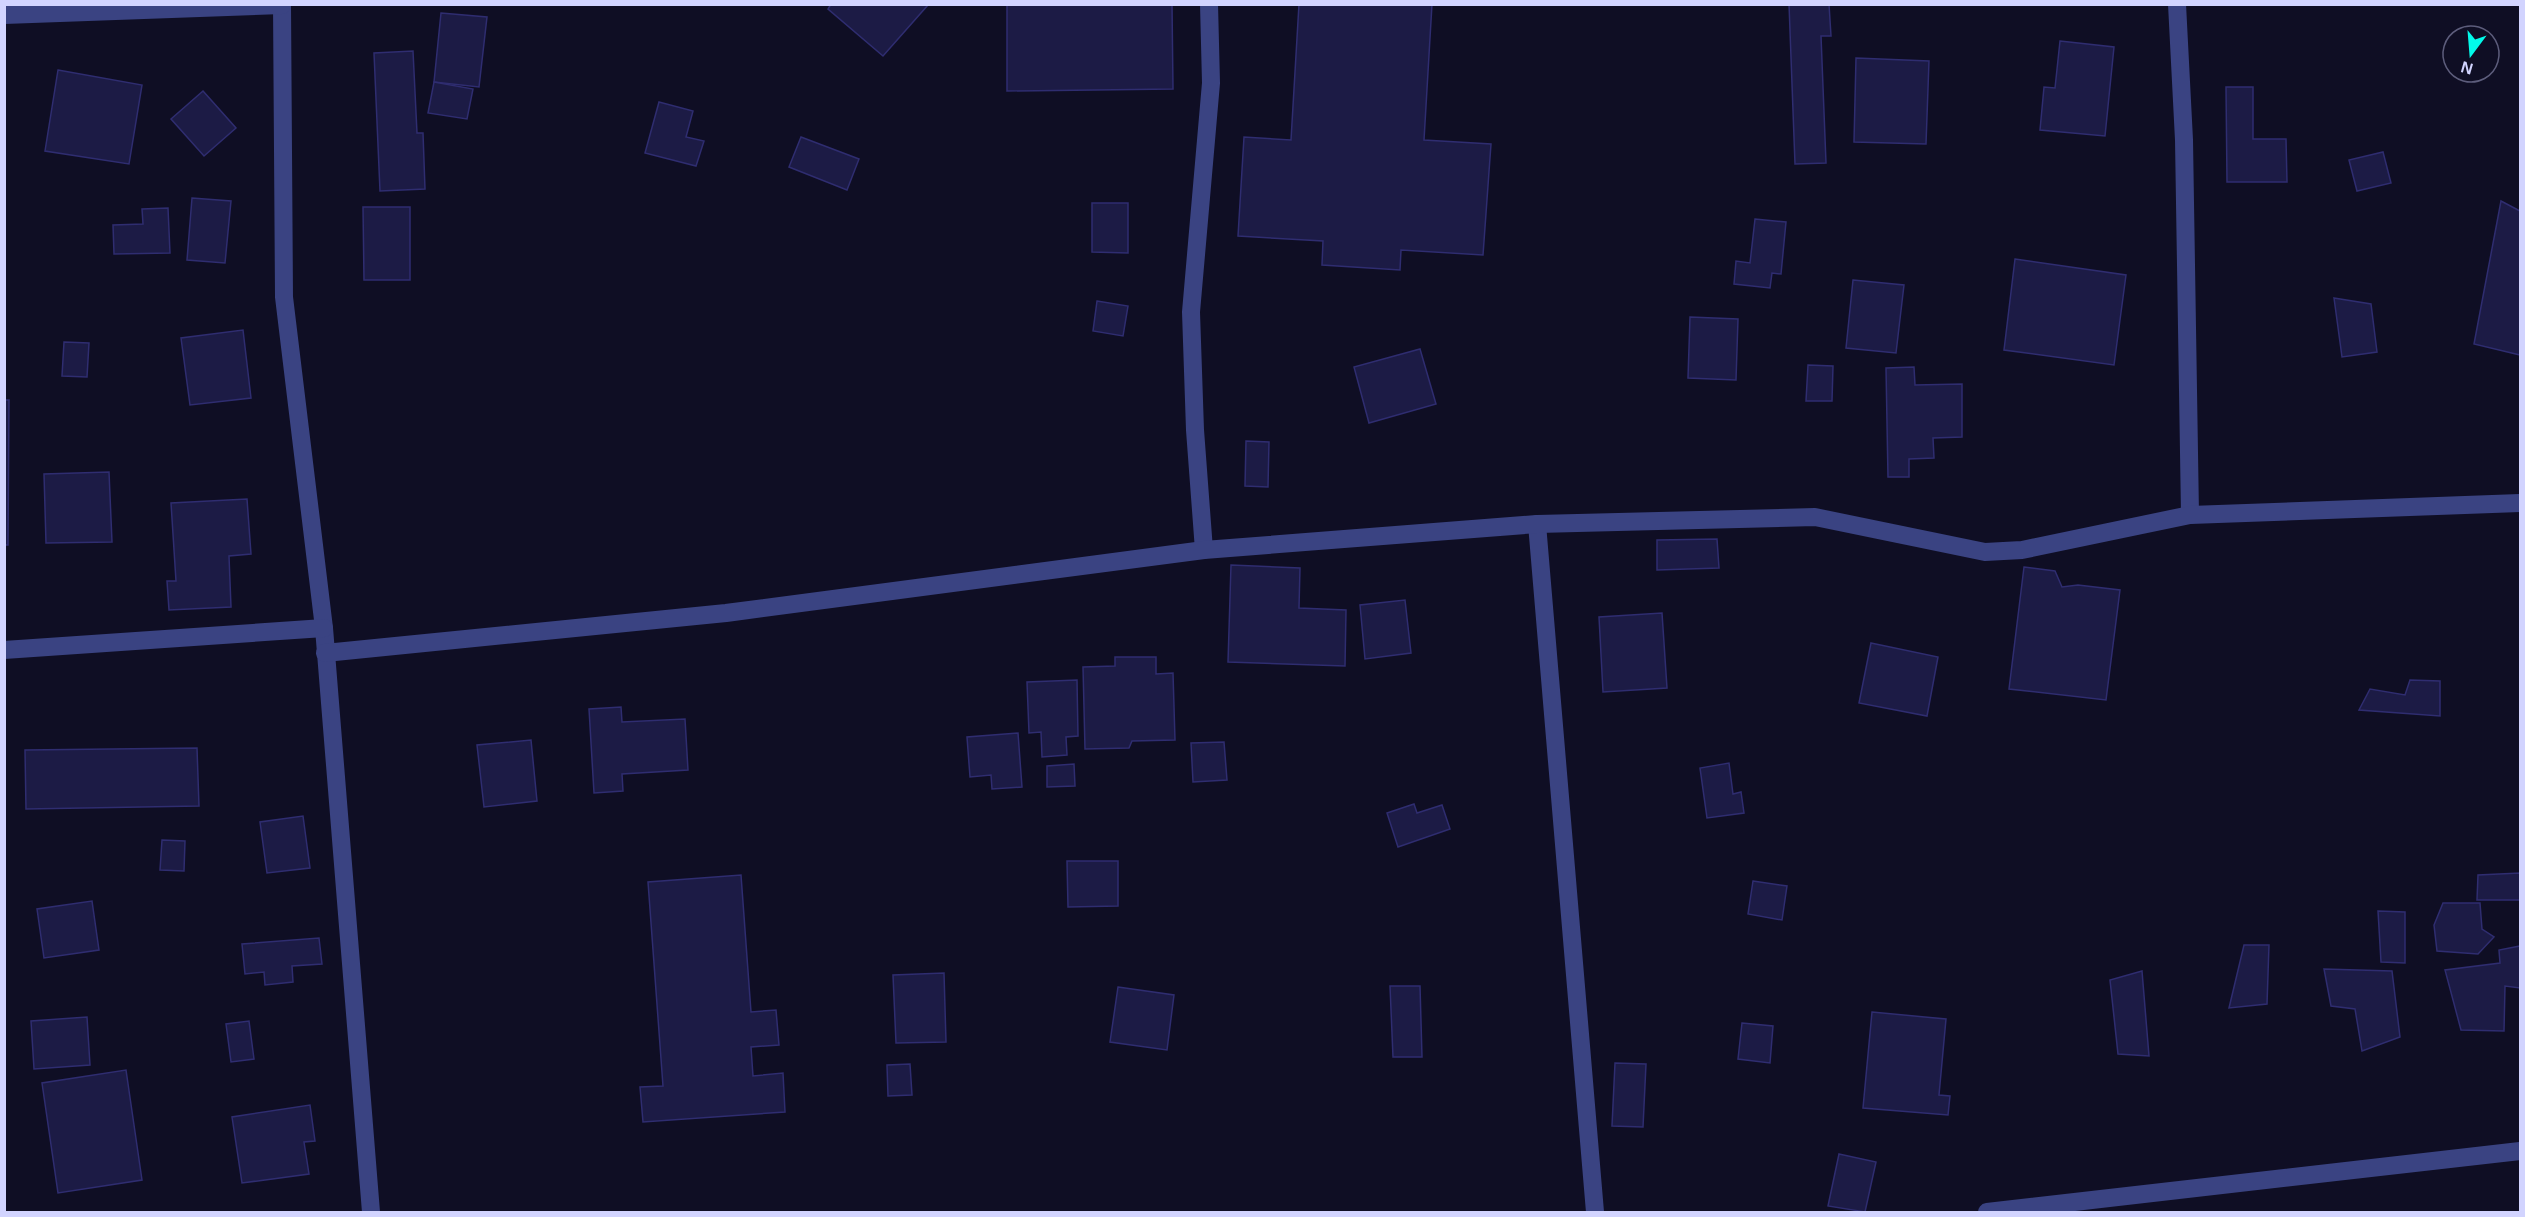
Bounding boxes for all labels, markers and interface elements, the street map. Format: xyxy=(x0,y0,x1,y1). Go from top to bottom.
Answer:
north arrow xyxy=(2441,24,2501,84)
text: N xyxy=(2459,58,2475,78)

